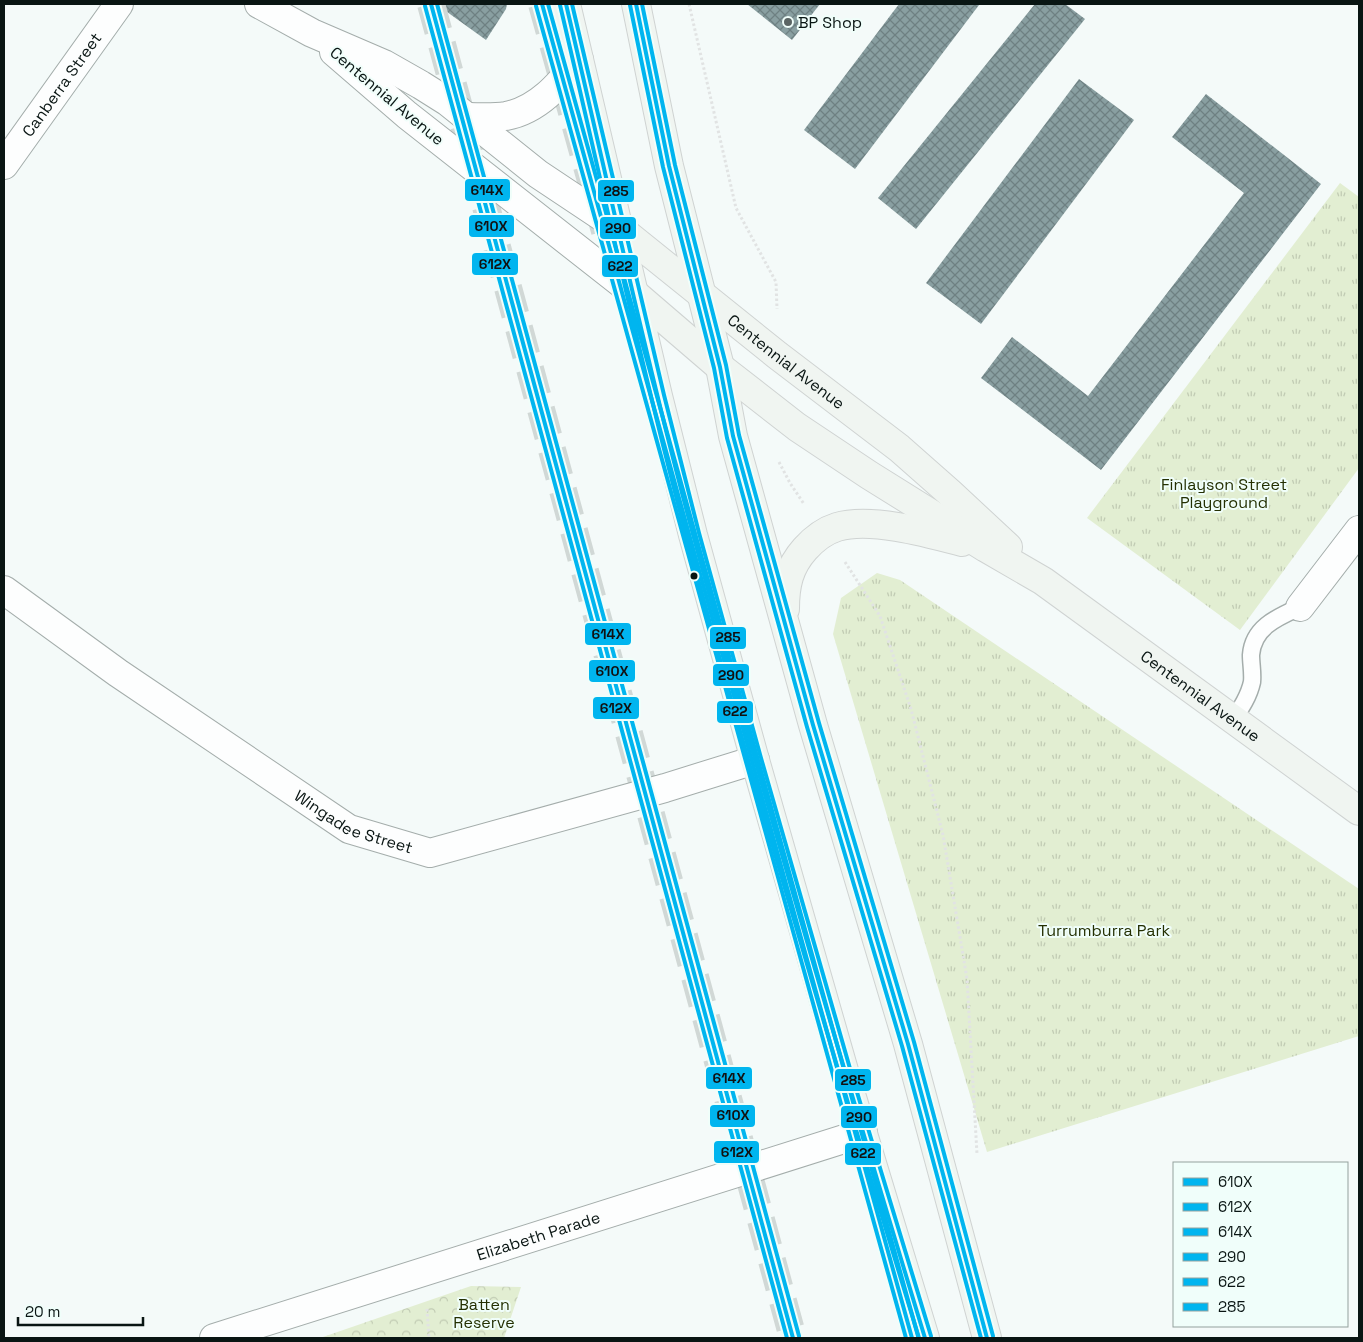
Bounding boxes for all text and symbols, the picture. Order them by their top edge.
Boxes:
place label: BP Shop [798,12,862,33]
marker: BP Shop [782,16,794,28]
street label: Canberra Street [17,28,106,141]
street label: Centennial Avenue [326,42,448,150]
line badge: 614X [464,178,511,202]
line badge: 285 [597,179,635,203]
text: 614X [471,181,503,199]
text: 285 [603,182,629,200]
line badge: 610X [468,214,515,238]
line badge: 290 [599,216,637,240]
text: 610X [474,217,508,235]
text: 290 [605,219,631,237]
line badge: 612X [471,252,519,276]
line badge: 622 [601,254,639,278]
text: 612X [479,255,511,273]
text: 622 [607,257,633,275]
street label: Centennial Avenue [723,309,849,414]
park label: Finlayson Street Playground [1161,474,1287,513]
unlabelled marker [689,571,699,581]
line badge: 614X [584,622,632,646]
text: 614X [592,625,624,643]
line badge: 285 [709,626,747,650]
text: 285 [715,628,741,646]
street label: Centennial Avenue [1137,645,1265,746]
line badge: 610X [588,659,636,683]
text: 610X [595,662,629,680]
line badge: 290 [712,663,750,687]
text: 290 [718,666,744,684]
line badge: 612X [592,696,640,720]
text: 612X [600,699,632,717]
line badge: 622 [716,700,754,724]
text: 622 [722,702,748,720]
street label: Wingadee Street [291,785,415,858]
park label: Turrumburra Park [1038,920,1170,941]
line badge: 614X [705,1066,753,1090]
line badge: 285 [834,1068,872,1092]
text: 614X [713,1069,745,1087]
text: 285 [840,1071,866,1089]
line badge: 610X [709,1104,756,1128]
line badge: 290 [840,1105,878,1129]
text: 610X [716,1106,750,1124]
text: 290 [846,1108,872,1126]
line badge: 612X [713,1140,760,1164]
line badge: 622 [844,1142,882,1166]
text: 612X [721,1143,753,1161]
text: 622 [850,1144,876,1162]
legend [1173,1162,1348,1327]
text: 610X [1218,1172,1253,1191]
text: 612X [1218,1197,1252,1216]
street label: Elizabeth Parade [474,1206,603,1265]
text: 614X [1218,1222,1253,1241]
text: 290 [1218,1247,1246,1266]
text: 622 [1218,1272,1245,1291]
scale bar [18,1294,142,1326]
park label: Batten Reserve [453,1294,515,1333]
text: 285 [1218,1297,1245,1316]
text: 20 m [25,1302,60,1321]

